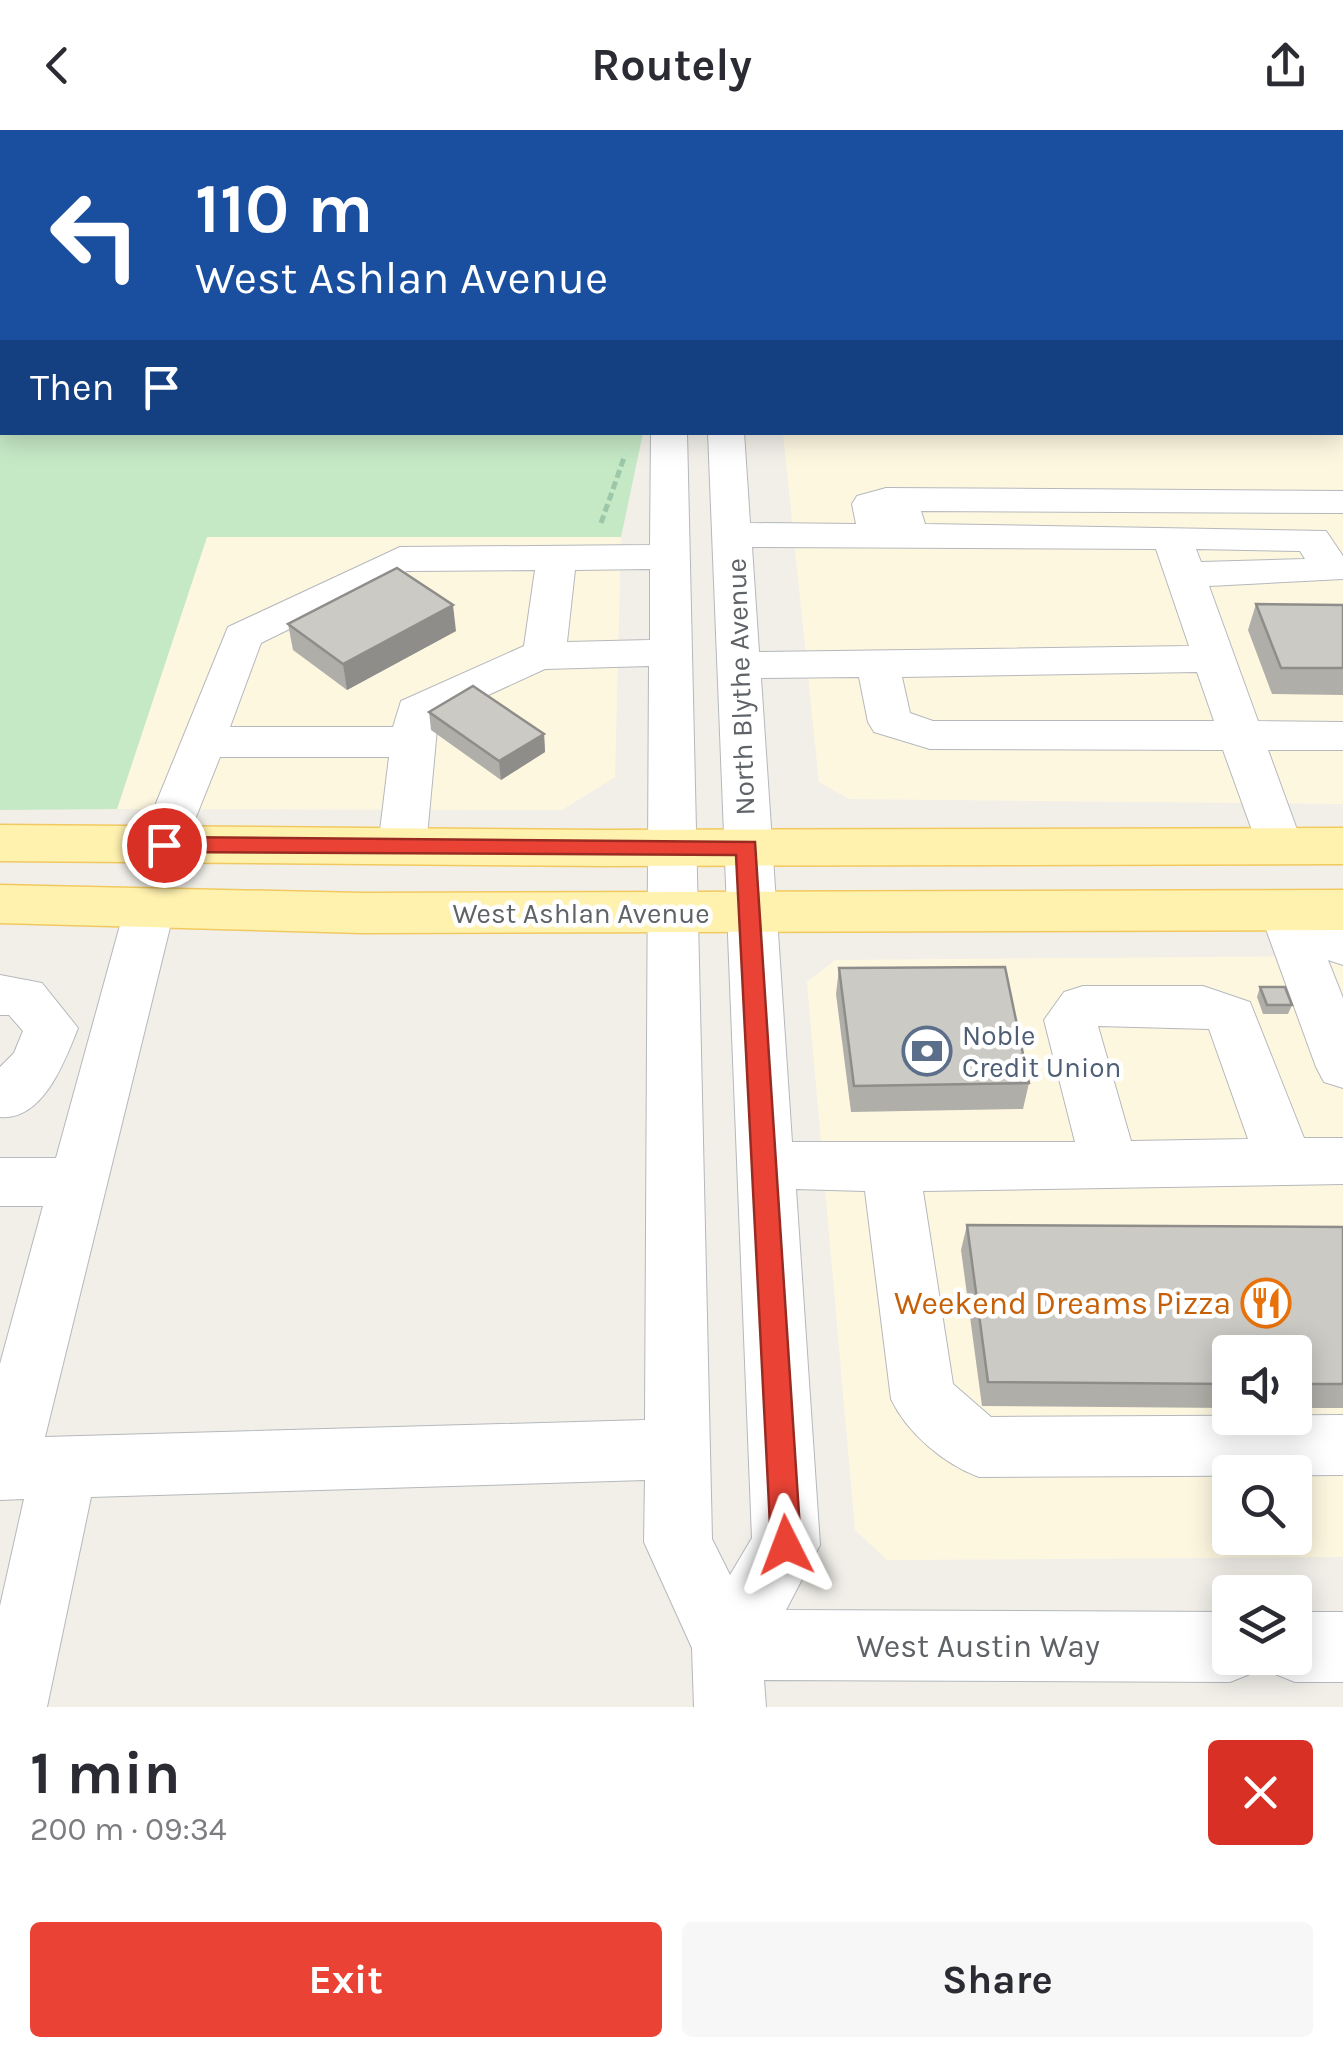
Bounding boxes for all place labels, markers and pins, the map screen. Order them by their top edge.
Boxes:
pin [122,803,207,888]
place label: Noble Credit Union [962,1019,1122,1084]
bank icon: Noble Credit Union [901,1025,953,1077]
restaurant icon: Weekend Dreams Pizza [1240,1277,1292,1329]
place label: Weekend Dreams Pizza [894,1285,1231,1322]

